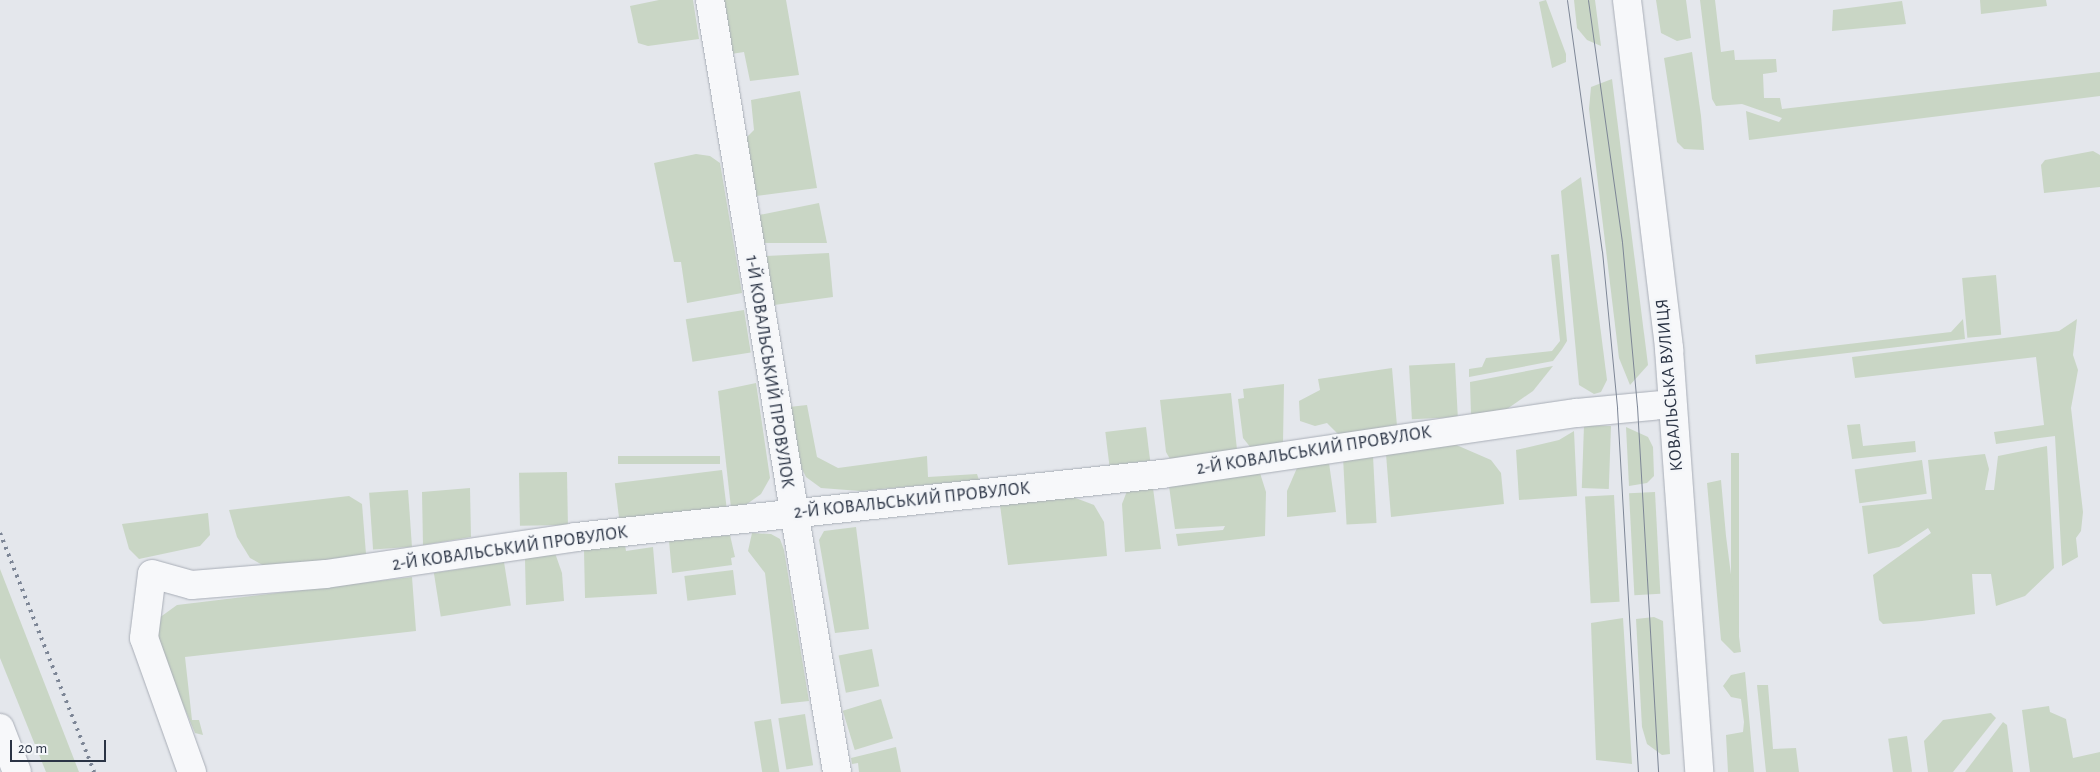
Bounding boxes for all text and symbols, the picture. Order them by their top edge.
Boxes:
street label: 1-Й КОВАЛЬСЬКИЙ ПРОВУЛОК [740,254,798,490]
street label: КОВАЛЬСЬКА ВУЛИЦЯ [1652,298,1688,472]
street label: 2-Й КОВАЛЬСЬКИЙ ПРОВУЛОК [1195,422,1433,480]
street label: 2-Й КОВАЛЬСЬКИЙ ПРОВУЛОК [793,478,1031,524]
street label: 2-Й КОВАЛЬСЬКИЙ ПРОВУЛОК [391,522,629,576]
scale bar [12,730,109,762]
text: 20 m [18,741,47,756]

